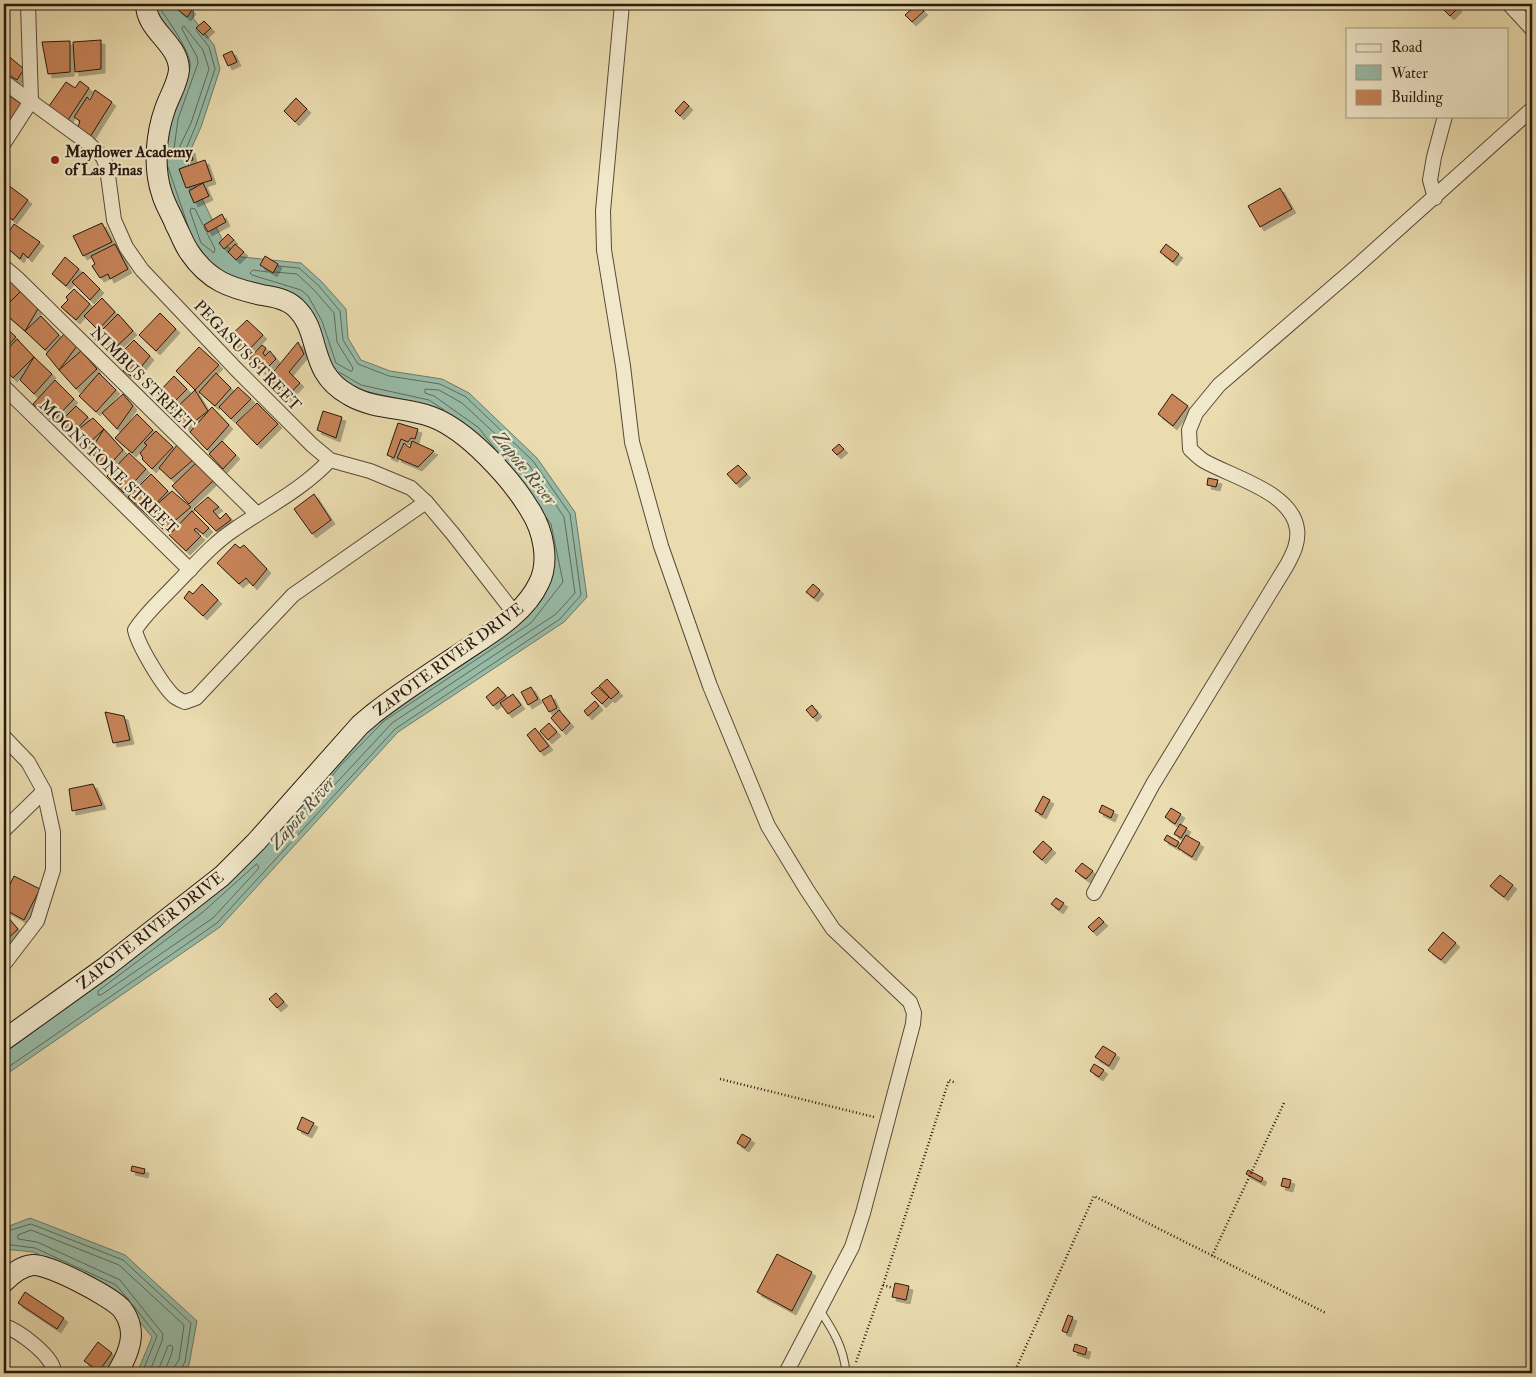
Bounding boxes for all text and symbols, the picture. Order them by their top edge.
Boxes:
legend [1346,28,1508,118]
text: Road [1391,38,1423,57]
text: Water [1390,64,1428,83]
text: Building [1391,88,1443,107]
place label: Mayflower Academy of Las Pinas [64,142,193,180]
marker: Mayflower Academy of Las Pinas [49,154,61,166]
street label: PEGASUS STREET [189,296,305,415]
street label: NIMBUS STREET [86,322,199,435]
street label: MOONSTONE STREET [35,395,182,538]
water label: Zapote River [487,426,562,511]
street label: ZAPOTE RIVER DRIVE [370,599,527,721]
water label: Zapote River [264,771,341,855]
street label: ZAPOTE RIVER DRIVE [73,867,228,994]

